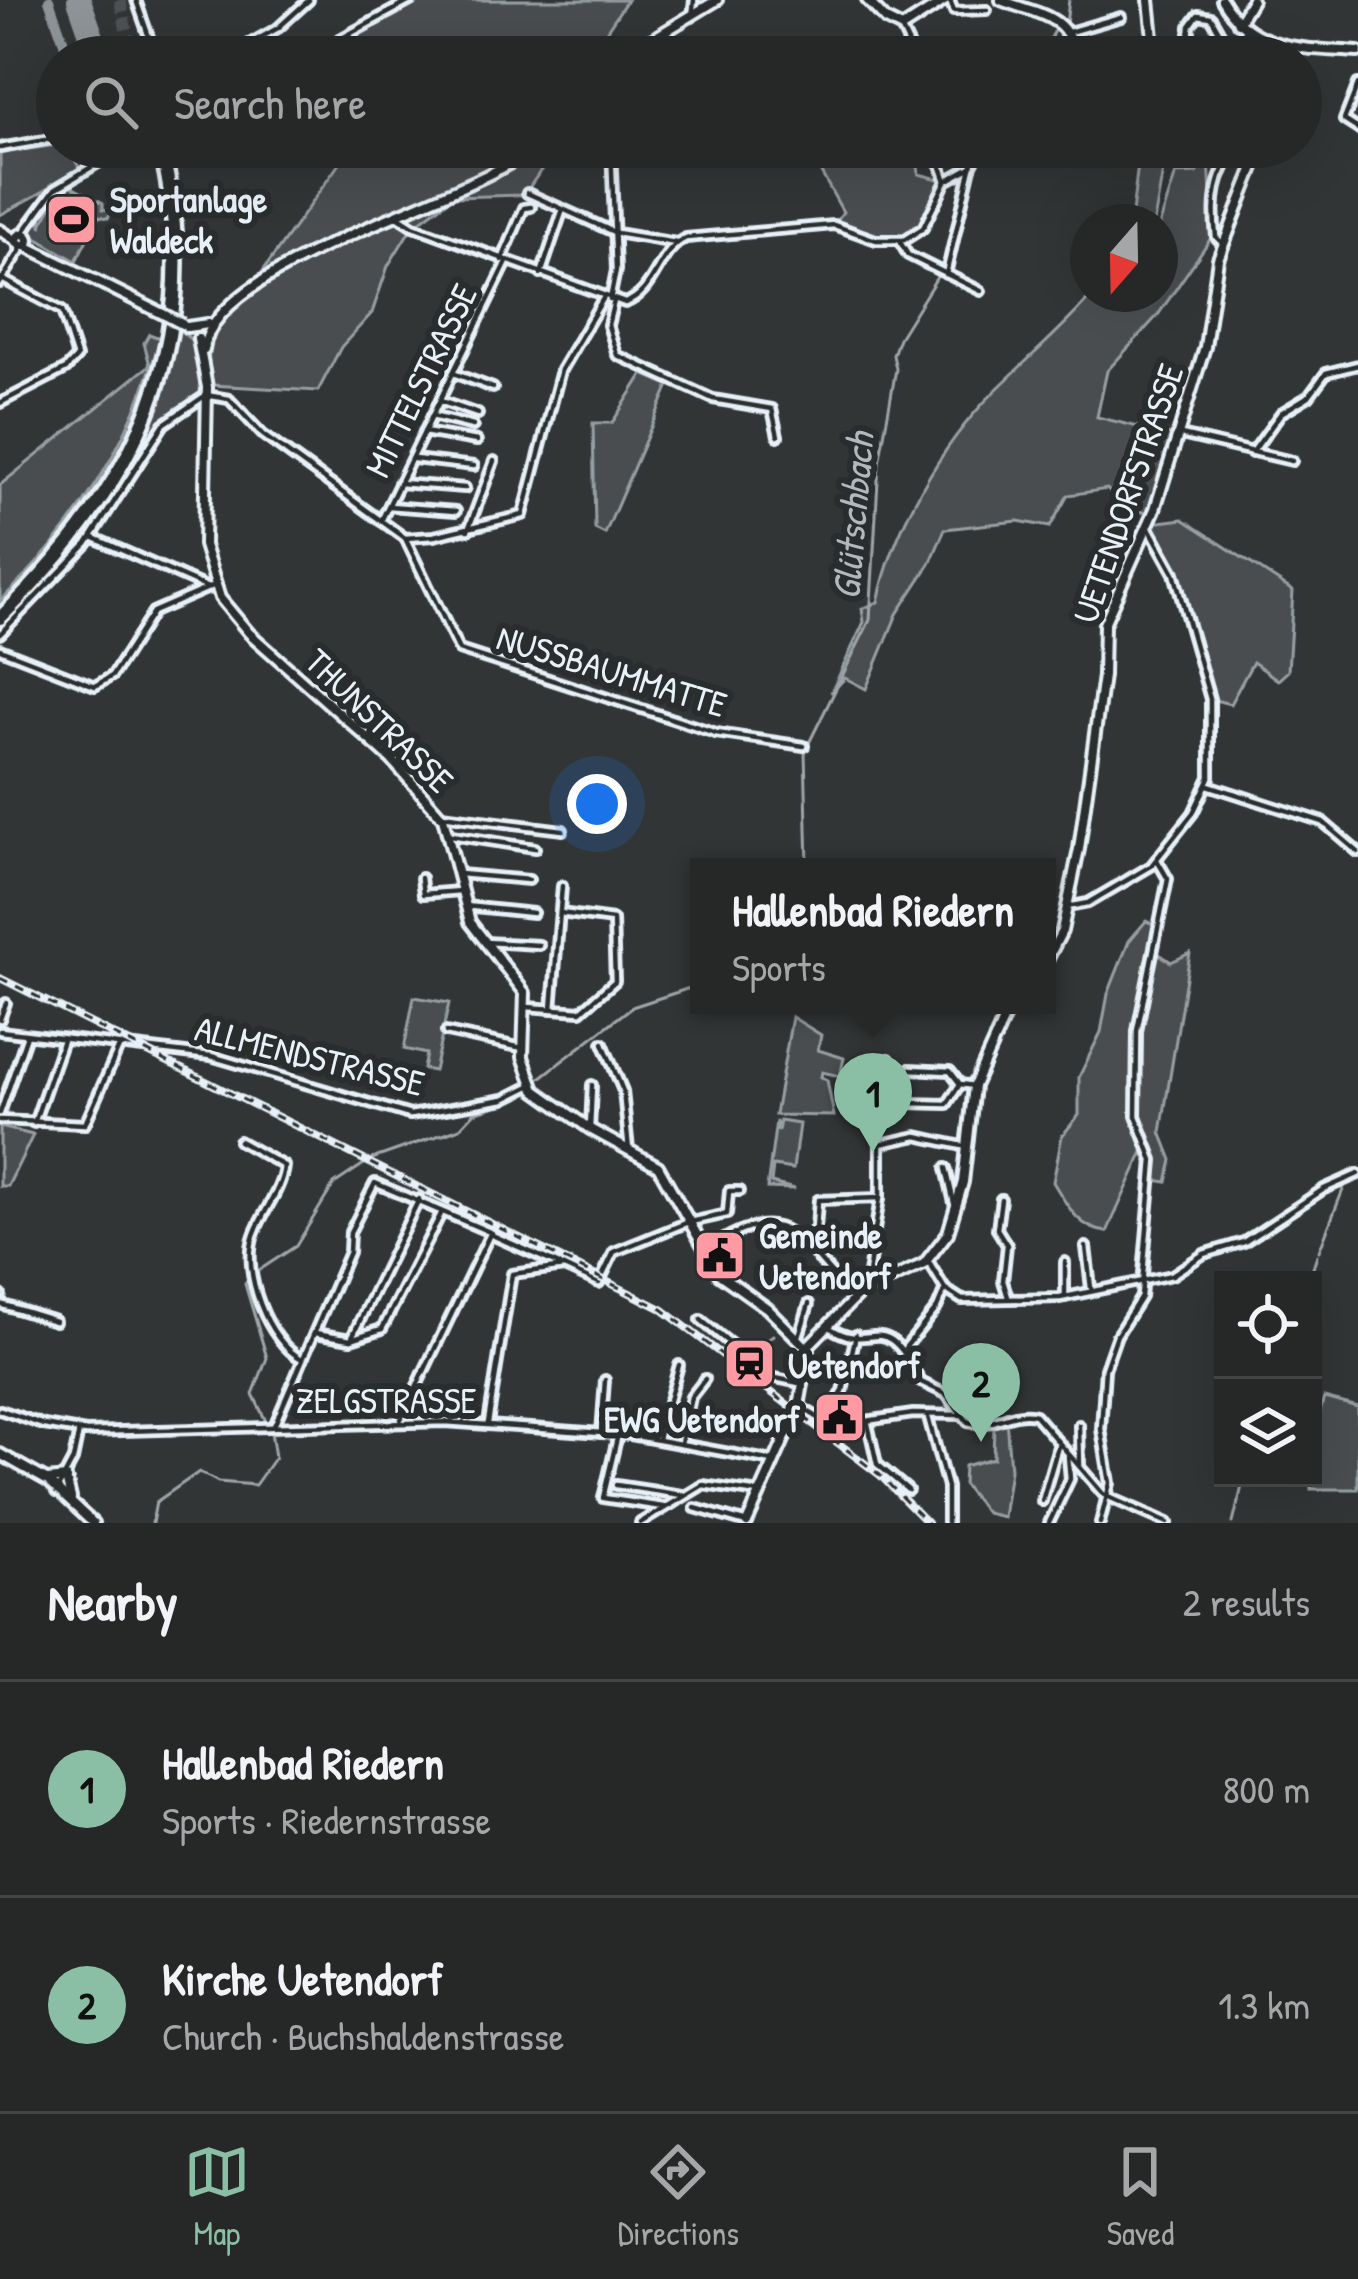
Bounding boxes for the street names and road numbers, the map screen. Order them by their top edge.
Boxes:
street label: MITTELSTRASSE [352,275,488,485]
street label: UETENDORFSTRASSE [1060,357,1194,629]
street label: NUSSBAUMMATTE [491,612,733,728]
street label: THUNSTRASSE [295,637,465,803]
street label: ALLMENDSTRASSE [190,1003,430,1107]
street label: ZELGSTRASSE [295,1375,477,1424]

